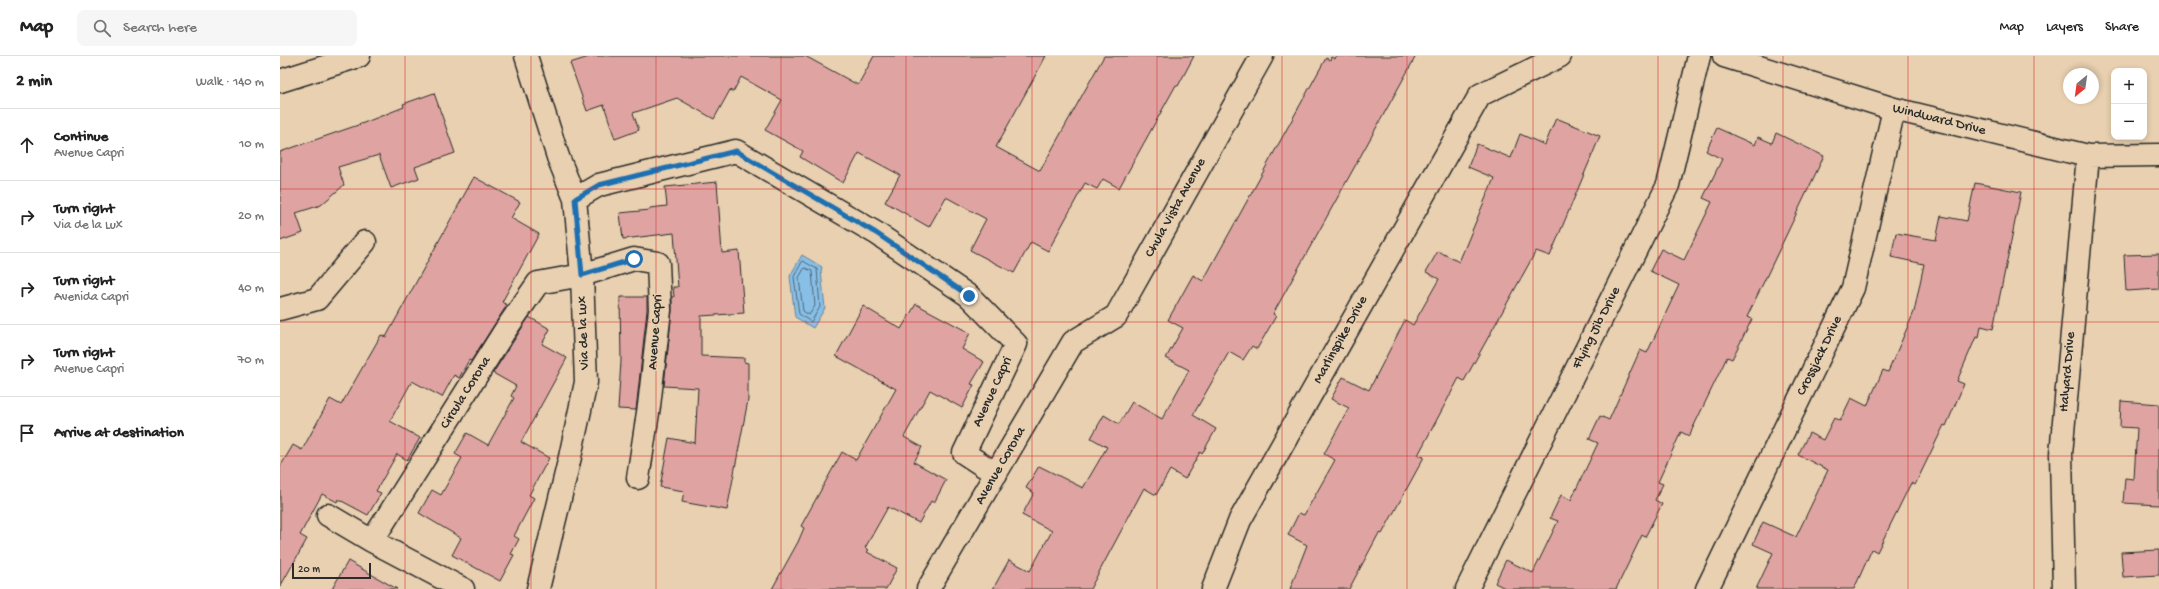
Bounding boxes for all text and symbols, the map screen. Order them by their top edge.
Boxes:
search box [77,10,357,46]
text: Map [20,16,53,39]
icon: search [91,17,113,39]
text: Search here [123,19,197,37]
text: Map [2000,19,2024,36]
text: Layers [2046,19,2083,36]
text: Share [2105,19,2139,36]
north arrow [2063,68,2099,104]
map controls [2111,68,2147,140]
button: + [2111,68,2147,104]
text: 2 min [16,72,52,92]
text: Walk · 140 m [196,75,264,90]
street label: Windward Drive [1891,100,1988,140]
button: − [2111,104,2147,140]
text: Continue [54,128,108,146]
icon: ahead [16,134,38,156]
text: 10 m [239,137,264,152]
text: Avenue Capri [54,146,124,161]
street label: Chula Vista Avenue [1142,155,1211,261]
text: Turn right [54,200,114,218]
icon: right [16,206,38,228]
text: 20 m [238,209,264,224]
text: Via de la Lux [54,218,123,233]
route start [625,250,643,268]
text: Turn right [54,272,114,290]
icon: right [16,278,38,300]
text: 40 m [238,281,264,296]
street label: Flying Jib Drive [1569,283,1625,373]
route end [960,287,978,305]
text: Avenida Capri [54,290,129,305]
street label: Marlinspike Drive [1310,293,1372,387]
street label: Avenue Capri [645,294,667,370]
street label: Via de la Lux [574,295,594,371]
street label: Crossjack Drive [1793,313,1847,399]
street label: Halyard Drive [2056,330,2080,413]
text: Turn right [54,344,114,362]
icon: right [16,350,38,372]
street label: Circula Corona [437,352,496,433]
text: 70 m [238,353,264,368]
street label: Avenue Capri [969,354,1017,430]
text: Avenue Capri [54,362,124,377]
icon: arrive [16,422,38,444]
street label: Avenue Corona [972,423,1031,508]
text: Arrive at destination [54,424,184,442]
scale bar [292,561,371,580]
text: 20 m [298,564,320,576]

